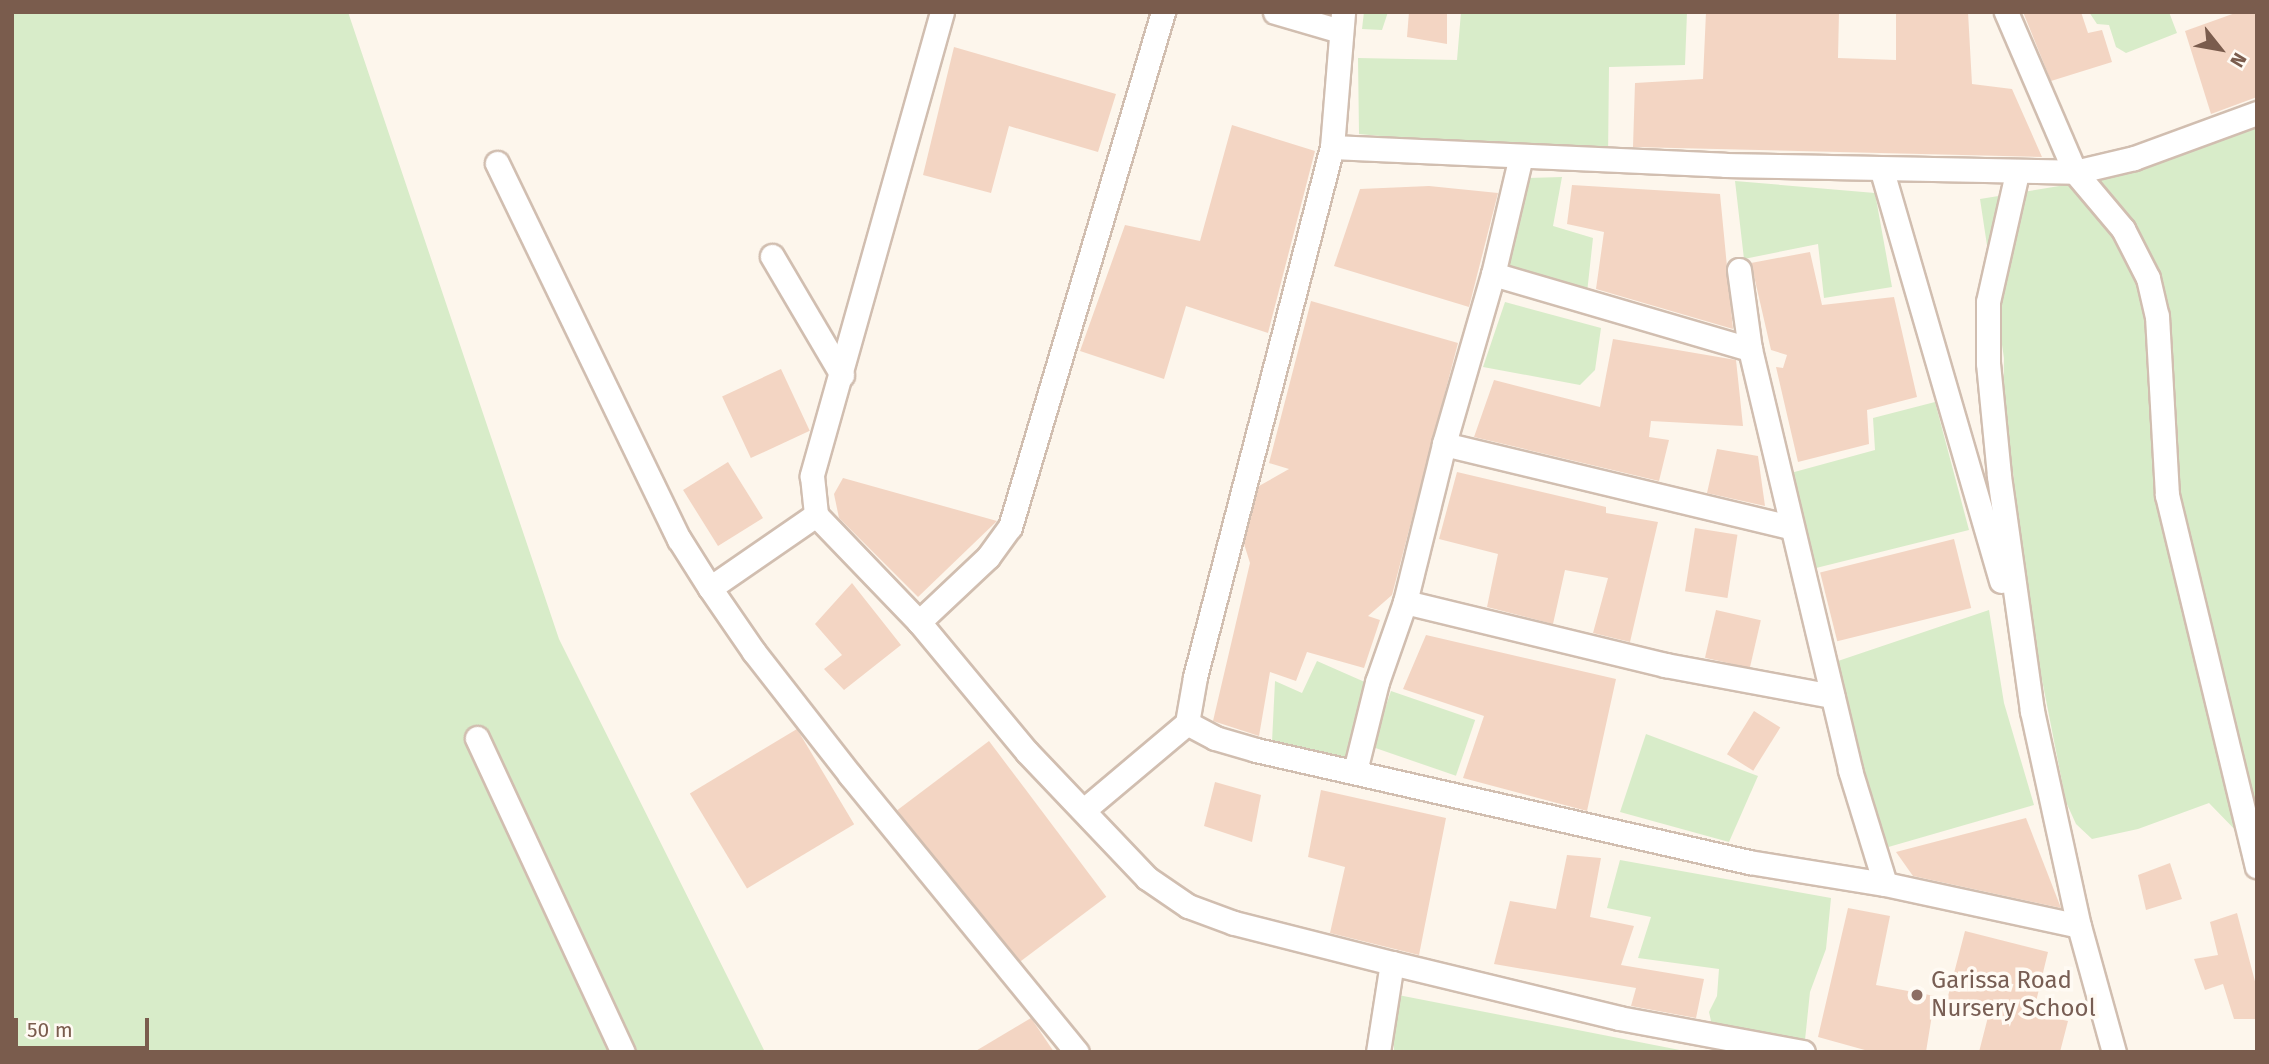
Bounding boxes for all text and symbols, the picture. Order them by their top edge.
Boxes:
north arrow [2185,14,2255,84]
text: N [2225,49,2252,71]
place label: Garissa Road Nursery School [1931,967,2096,1023]
marker: Garissa Road Nursery School [1909,987,1925,1003]
scale bar [18,1004,152,1048]
text: 50 m [27,1017,73,1043]

